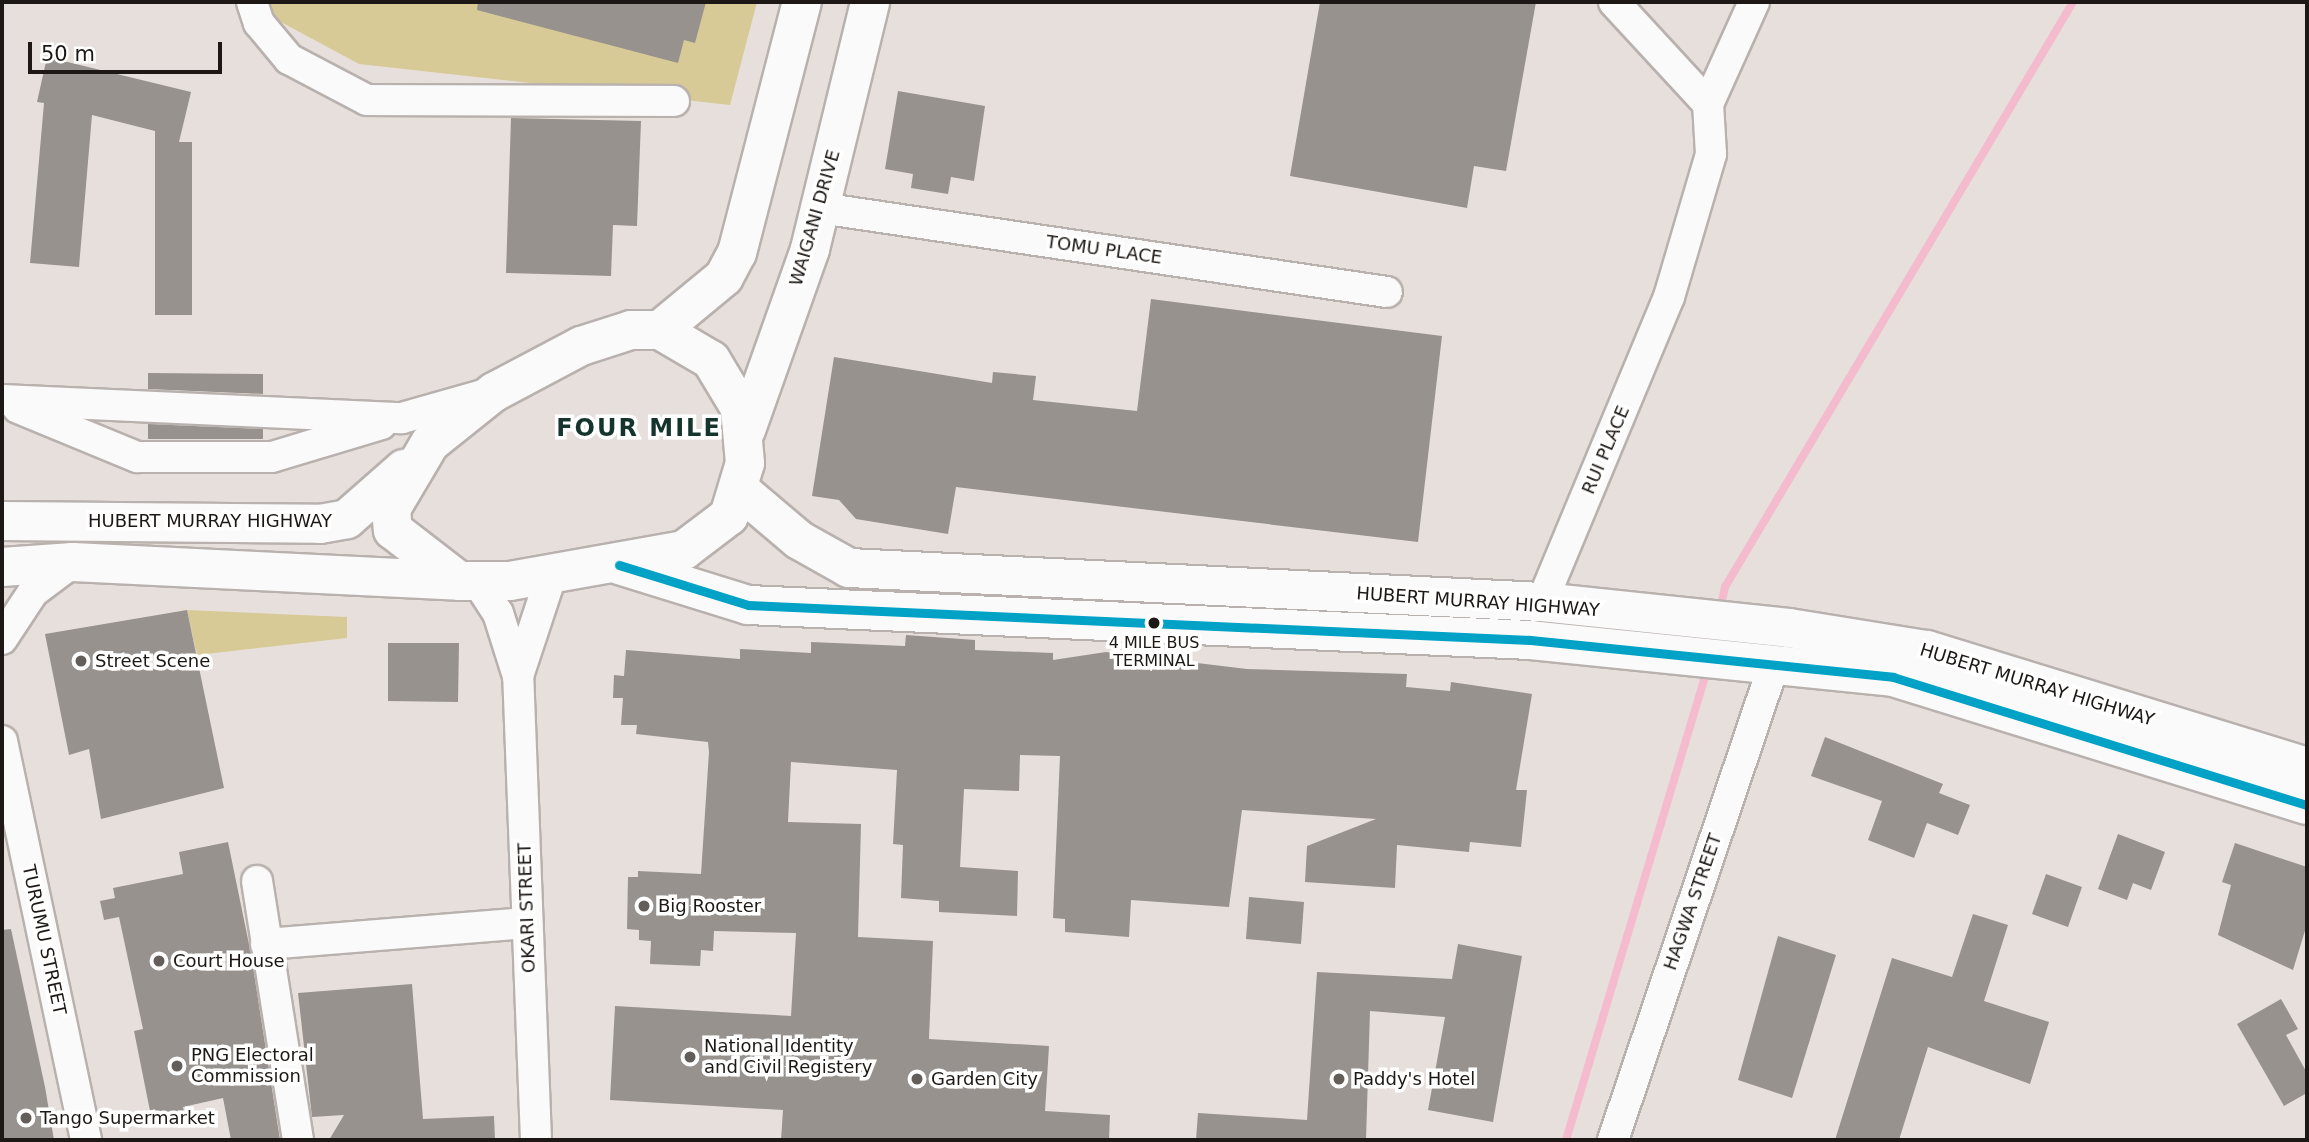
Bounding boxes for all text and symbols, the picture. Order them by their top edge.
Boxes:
scale bar [32,28,226,72]
text: 50 m [41,42,95,66]
street label: WAIGANI DRIVE [785,147,845,289]
street label: TOMU PLACE [1045,231,1163,269]
street label: RUI PLACE [1578,403,1634,497]
district label: FOUR MILE [557,415,721,443]
street label: HUBERT MURRAY HIGHWAY [88,510,332,532]
street label: HUBERT MURRAY HIGHWAY [1356,583,1600,621]
marker: 4 MILE BUS TERMINAL [1147,616,1161,630]
place label: 4 MILE BUS TERMINAL [1109,633,1199,671]
street label: HUBERT MURRAY HIGHWAY [1917,639,2157,731]
place label: Street Scene [95,650,210,672]
marker: Street Scene [73,653,89,669]
street label: HAGWA STREET [1660,831,1726,973]
street label: OKARI STREET [514,843,540,973]
street label: TURUMU STREET [18,863,70,1017]
place label: Big Rooster [658,895,761,917]
marker: Big Rooster [636,898,652,914]
place label: Court House [173,950,285,972]
marker: Court House [151,953,167,969]
place label: National Identity and Civil Registery [704,1036,872,1078]
place label: PNG Electoral Commission [191,1045,314,1088]
marker: National Identity and Civil Registery [682,1049,698,1065]
marker: PNG Electoral Commission [169,1058,185,1074]
place label: Garden City [931,1068,1038,1090]
place label: Paddy's Hotel [1353,1068,1475,1090]
marker: Garden City [909,1071,925,1087]
marker: Paddy's Hotel [1331,1071,1347,1087]
place label: Tango Supermarket [40,1107,215,1129]
marker: Tango Supermarket [18,1110,34,1126]

